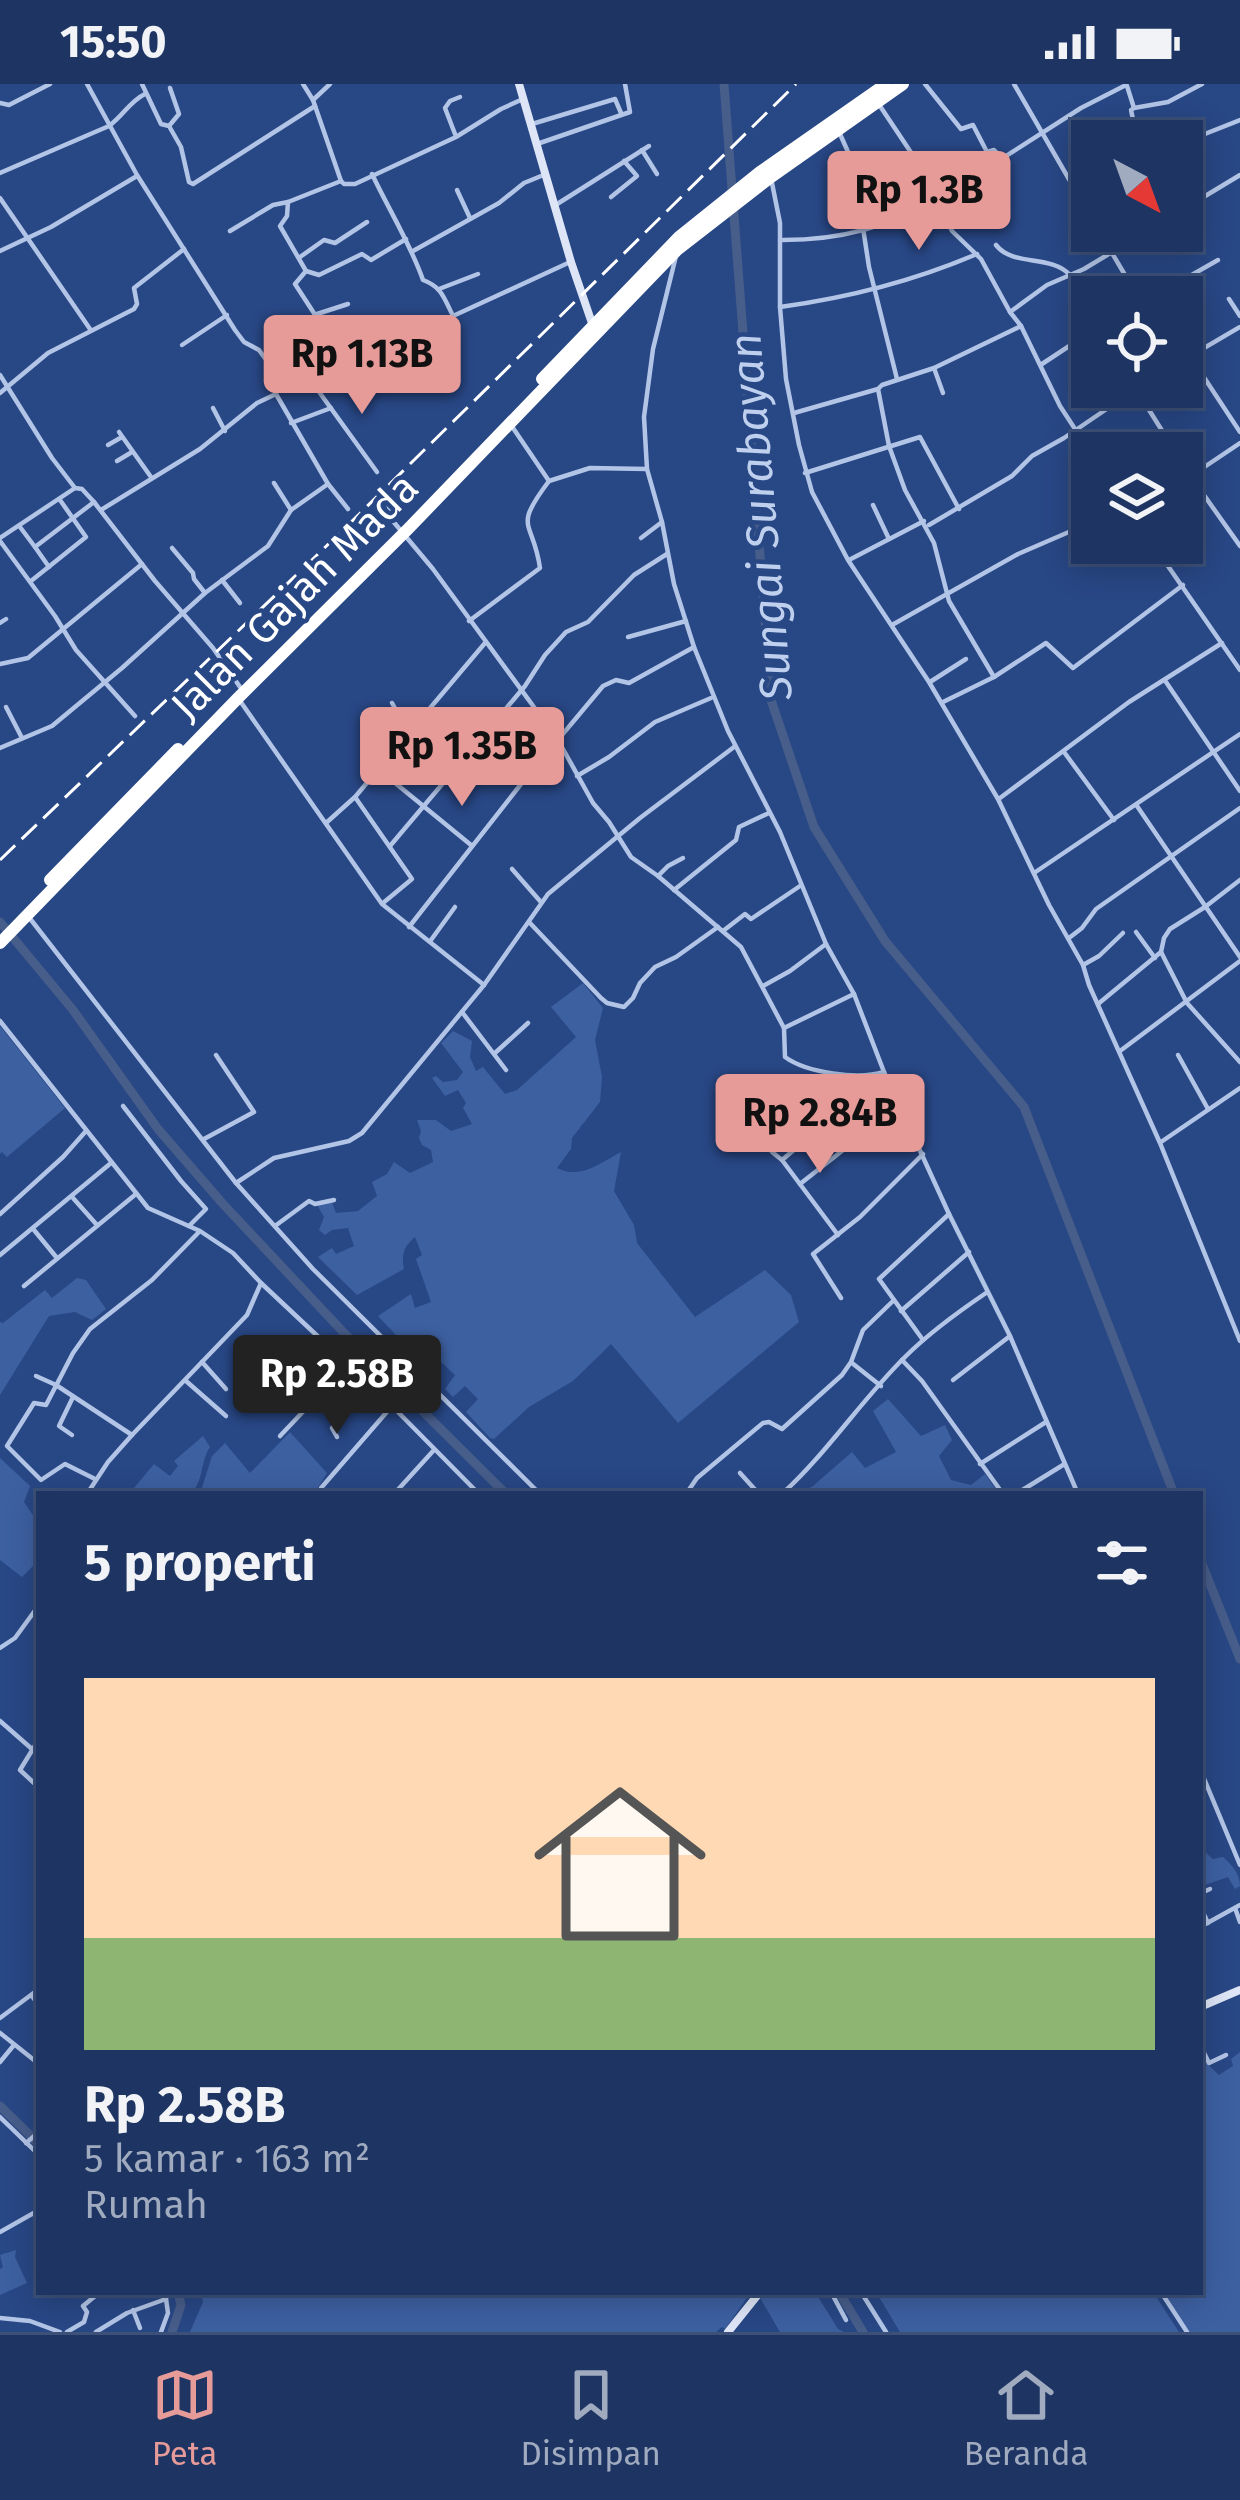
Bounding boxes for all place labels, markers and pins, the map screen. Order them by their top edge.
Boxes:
pin: Rp 1.3B [808,151,1030,253]
pin: Rp 1.13B [238,315,486,417]
pin: Rp 1.35B [338,707,586,809]
pin: Rp 2.84B [696,1074,944,1176]
pin: Rp 2.58B [213,1335,461,1437]

